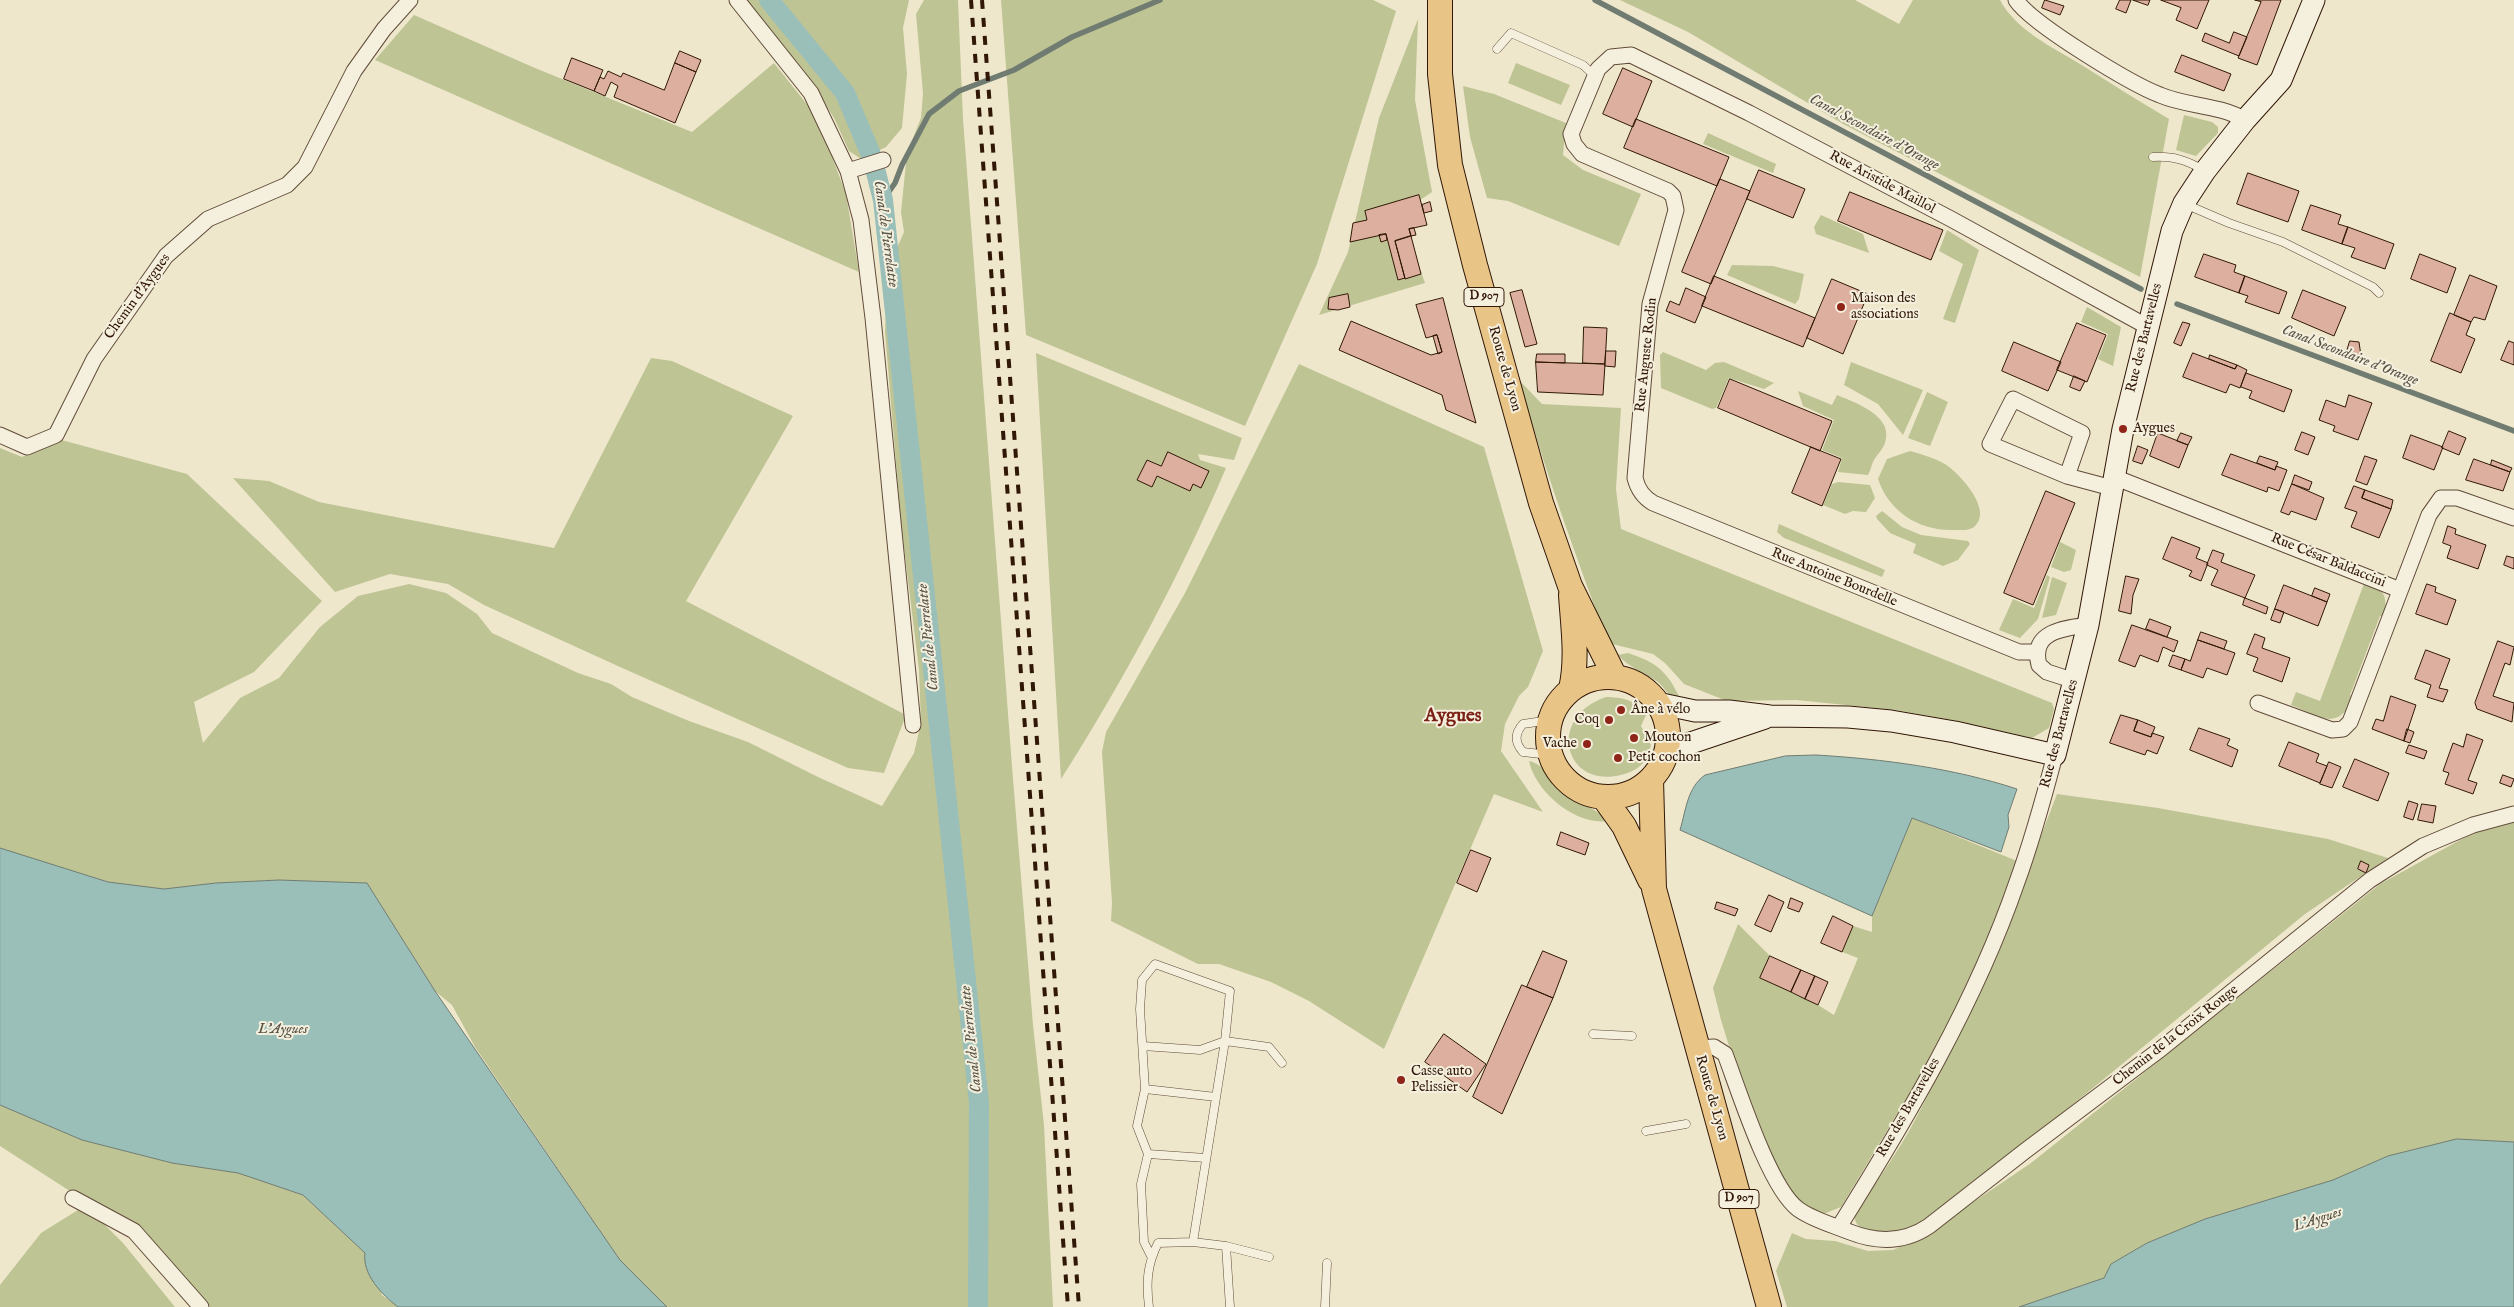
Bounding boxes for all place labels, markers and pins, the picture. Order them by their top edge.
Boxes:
place label: Maison des associations [1851,291,1919,324]
marker: Maison des associations [1835,301,1847,313]
place label: Aygues [2133,421,2175,437]
marker: Aygues [2117,423,2129,435]
place label: Âne à vélo [1631,702,1690,718]
marker: Âne à vélo [1615,704,1627,716]
place label: Coq [1574,712,1599,728]
marker: Coq [1603,714,1615,726]
place label: Mouton [1644,730,1691,746]
marker: Mouton [1628,732,1640,744]
place label: Vache [1543,736,1577,752]
marker: Vache [1581,738,1593,750]
place label: Petit cochon [1628,750,1701,766]
marker: Petit cochon [1612,752,1624,764]
place label: Casse auto Pelissier [1411,1064,1472,1096]
marker: Casse auto Pelissier [1395,1074,1407,1086]

